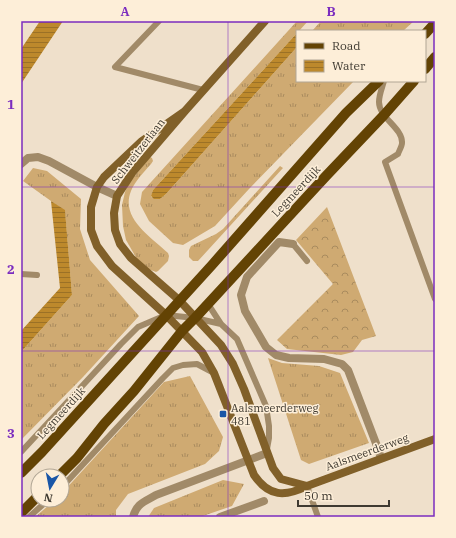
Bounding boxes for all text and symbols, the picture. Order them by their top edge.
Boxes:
text: A [120,3,130,20]
text: B [326,3,336,20]
legend [296,30,426,82]
text: Road [332,38,361,53]
text: Water [332,58,366,73]
text: 1 [7,96,15,113]
street label: Schweitzerlaan [108,115,168,187]
street label: Legmeerdijk [269,162,324,220]
text: 2 [7,261,15,278]
street label: Legmeerdijk [34,384,88,442]
place label: Aalsmeerderweg 481 [231,401,319,428]
marker: Aalsmeerderweg 481 [218,409,228,419]
text: 3 [7,425,15,442]
street label: Aalsmeerderweg [323,430,411,474]
north arrow [30,468,70,508]
scale bar [298,482,389,508]
text: 50 m [304,488,333,503]
text: N [42,490,54,505]

